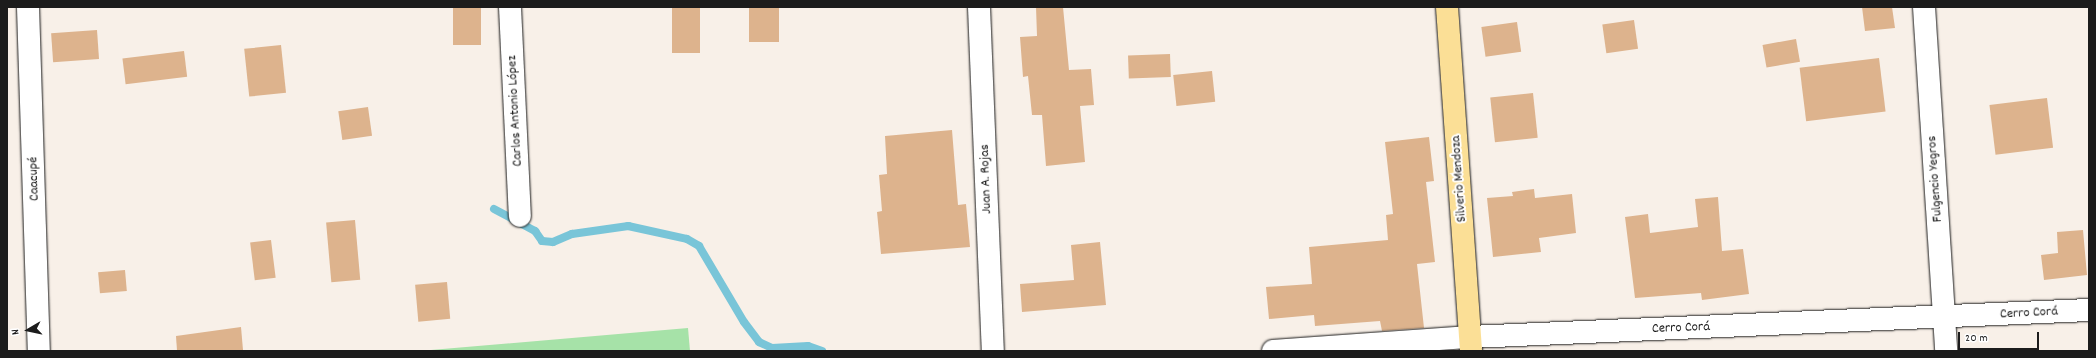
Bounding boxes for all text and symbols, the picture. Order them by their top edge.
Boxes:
street label: Carlos Antonio López [504,55,526,167]
street label: Silverio Mendoza [1448,135,1470,223]
street label: Fulgencio Yegros [1924,135,1946,223]
street label: Juan A. Rojas [976,144,996,214]
street label: Caacupé [25,157,43,201]
street label: Cerro Corá [1999,303,2059,323]
north arrow [8,310,48,350]
street label: Cerro Corá [1652,319,1710,337]
scale bar [1960,324,2041,350]
text: N [8,328,24,336]
text: 20 m [1965,330,1988,347]

